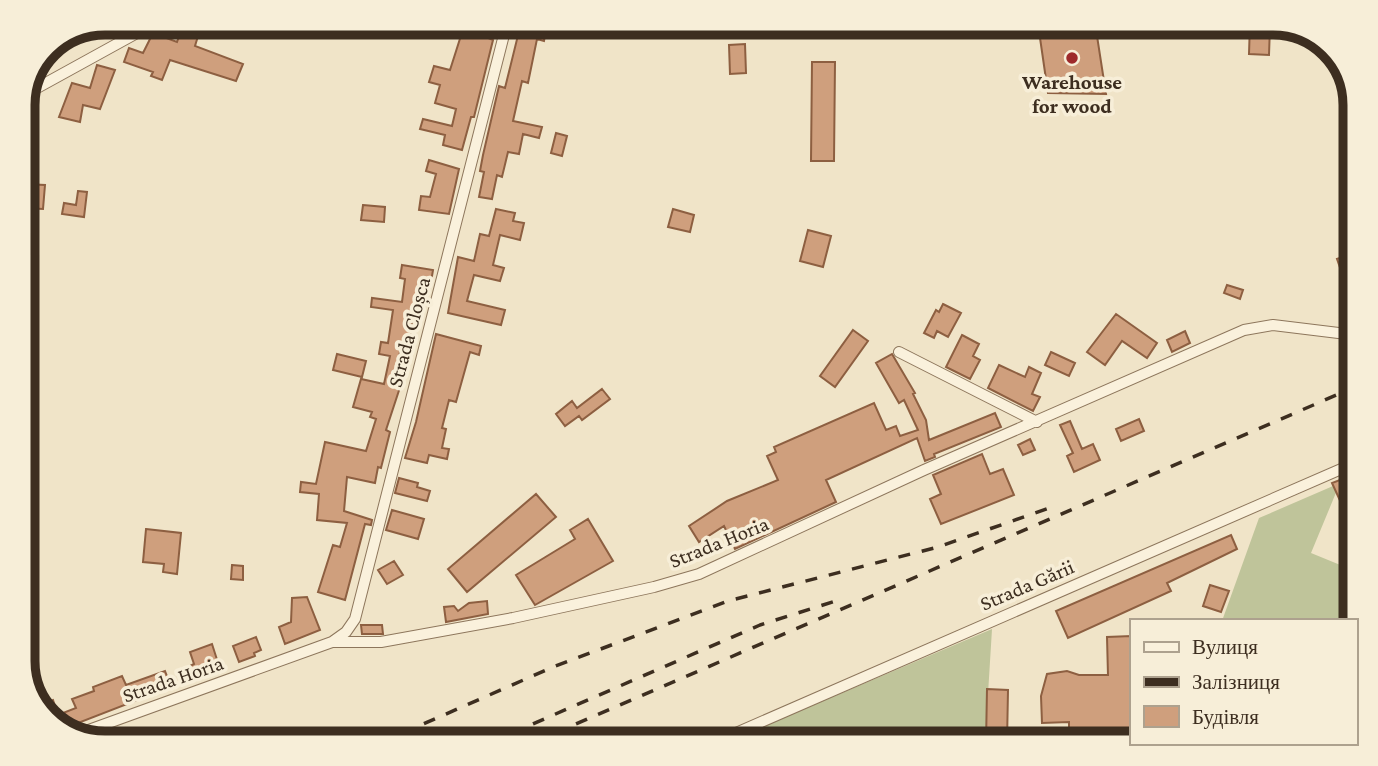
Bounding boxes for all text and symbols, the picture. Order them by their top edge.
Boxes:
marker: Warehouse for wood [1064,50,1080,66]
place label: Warehouse for wood [1021,70,1122,118]
street label: Strada Cloșca [383,274,436,390]
street label: Strada Horia [666,511,772,573]
street label: Strada Gării [976,554,1078,616]
legend [1130,619,1357,745]
text: Вулиця [1192,635,1258,659]
street label: Strada Horia [119,650,227,707]
text: Залізниця [1192,670,1280,694]
text: Будівля [1192,705,1259,729]

